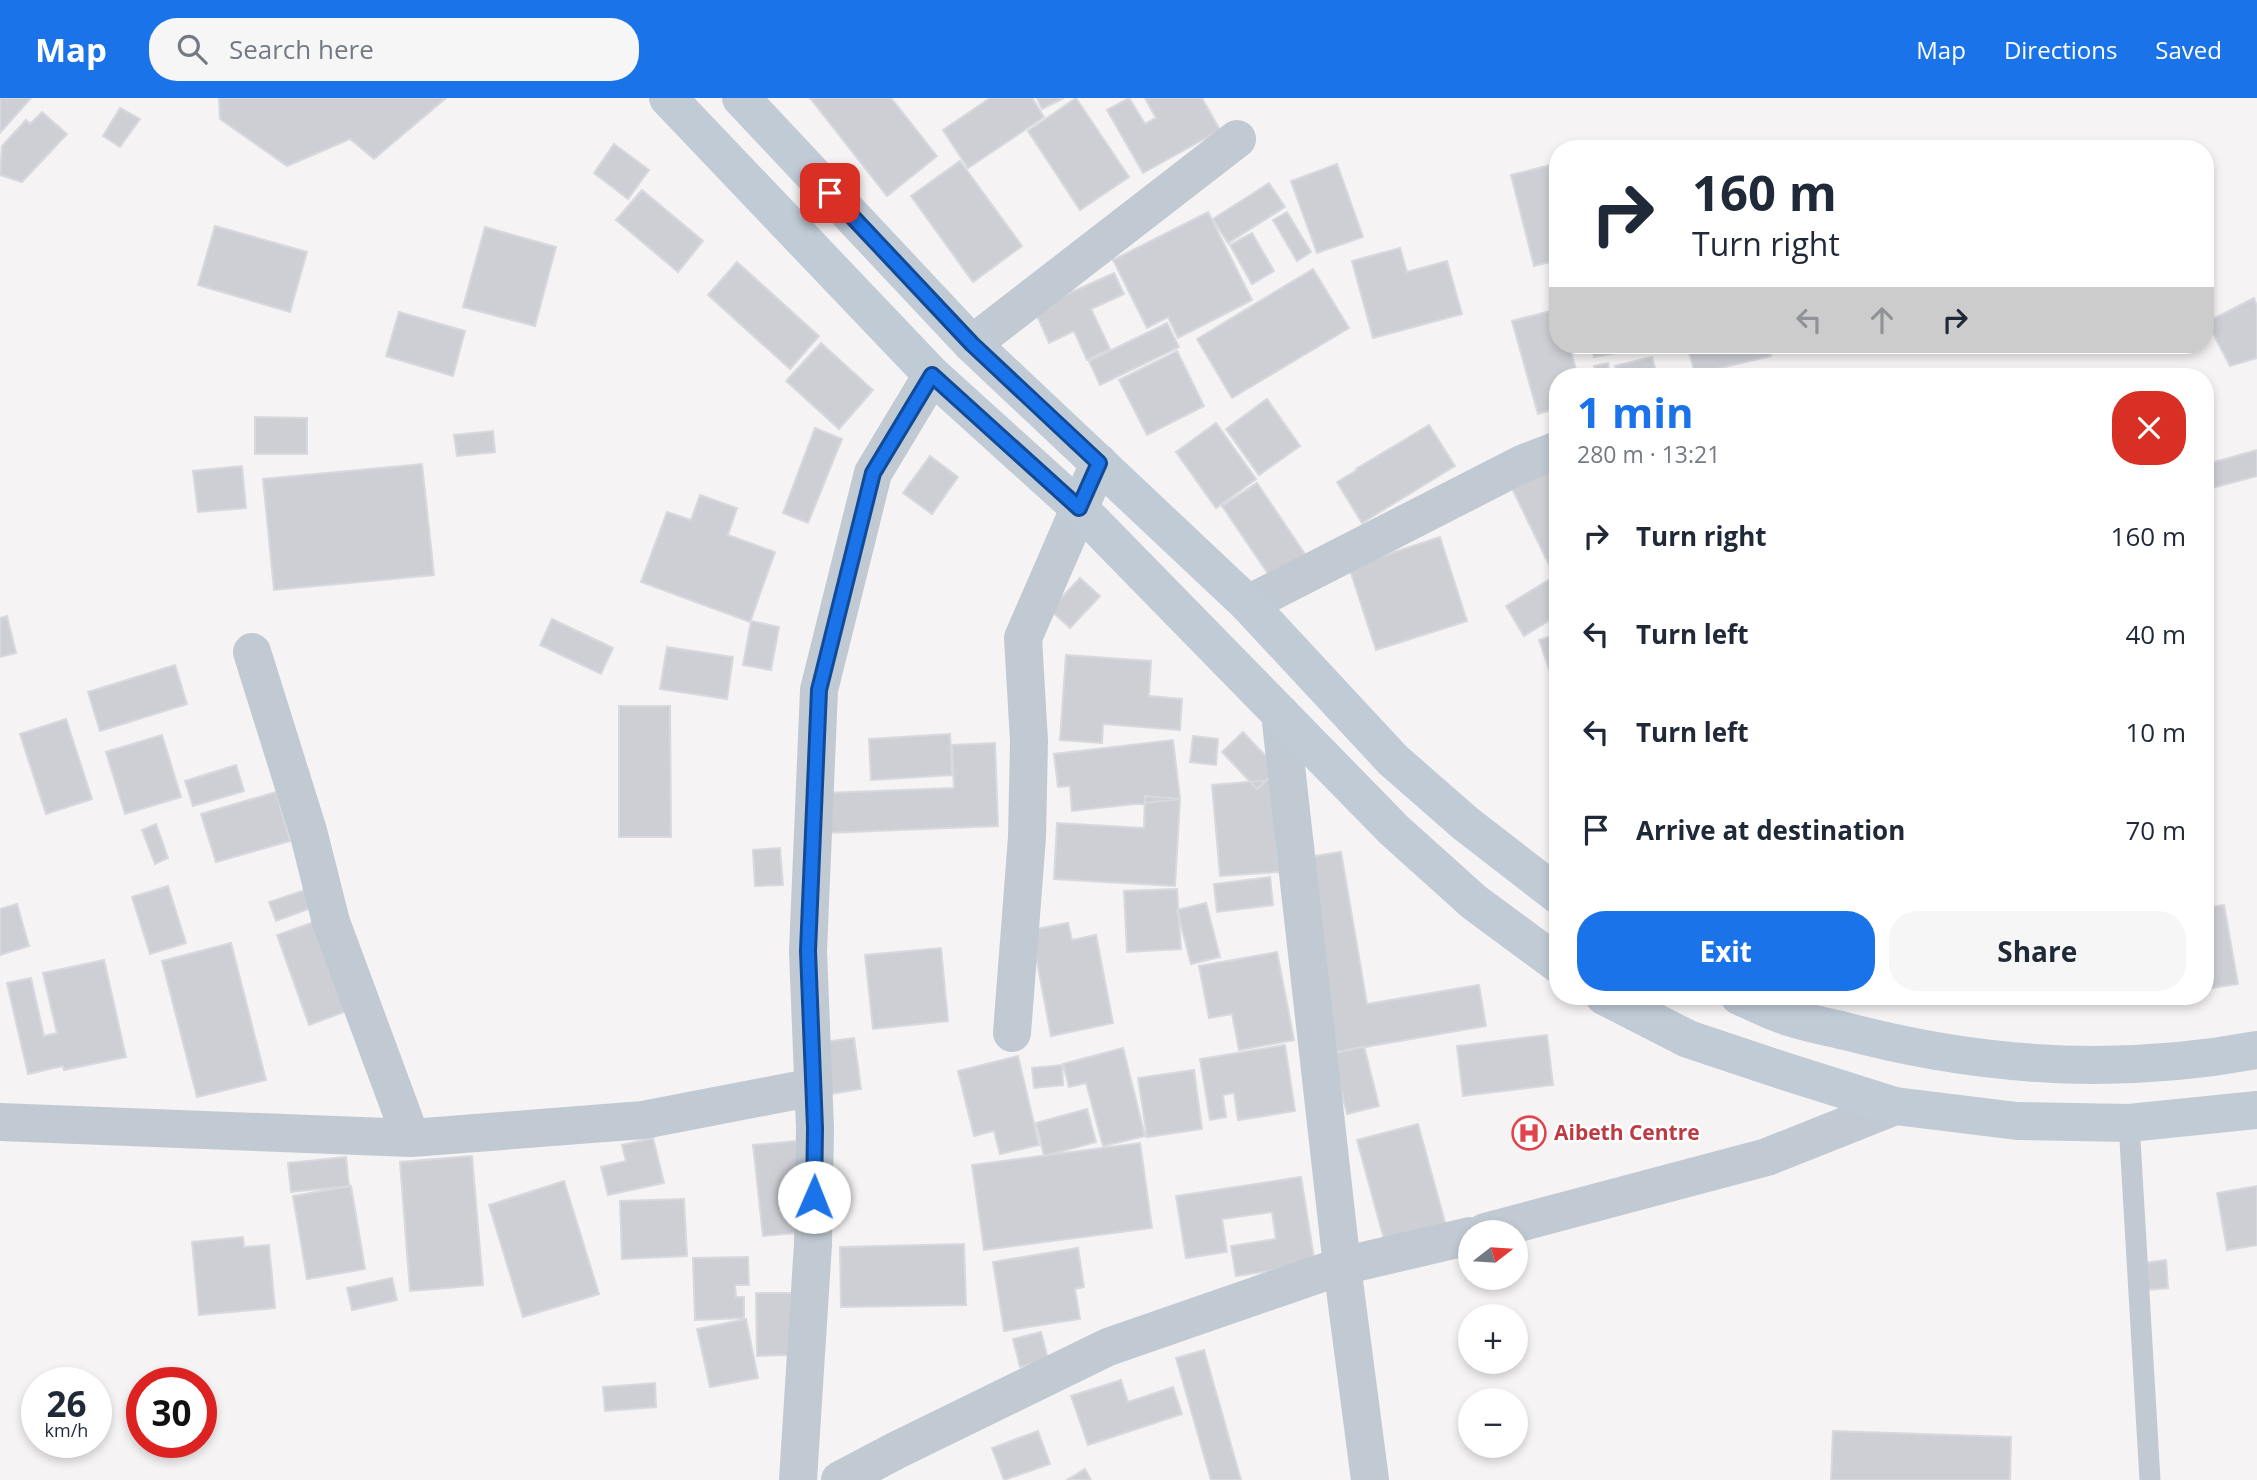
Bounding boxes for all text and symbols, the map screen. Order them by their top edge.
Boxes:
search box [149,18,639,81]
text: Map [35,27,107,72]
icon: search [173,30,211,68]
text: Search here [229,31,374,67]
text: Map [1916,33,1966,66]
text: Directions [2004,33,2117,66]
text: Saved [2155,33,2222,66]
text: 160 m [1692,159,1837,225]
pin [800,163,860,223]
icon: right [1577,168,1668,259]
icon: arrive [811,174,849,212]
text: Turn right [1692,222,1840,265]
icon: left [1790,301,1828,339]
icon: ahead [1863,301,1901,339]
icon: right [1936,301,1974,339]
text: 1 min [1577,383,1694,440]
button: close [2112,391,2186,465]
text: 280 m · 13:21 [1577,438,1720,470]
icon: right [1577,517,1615,555]
text: Turn right [1636,518,1767,554]
text: 160 m [2111,518,2186,554]
icon: left [1577,615,1615,653]
text: Turn left [1636,616,1748,652]
text: 40 m [2125,616,2186,652]
icon: left [1577,713,1615,751]
text: Turn left [1636,714,1748,750]
text: 10 m [2125,714,2186,750]
icon: arrive [1577,811,1615,849]
text: Arrive at destination [1636,812,1905,848]
text: 70 m [2125,812,2186,848]
button: Exit [1577,911,1875,991]
button: Share [1889,911,2186,991]
hospital icon: Aibeth Centre [1510,1114,1548,1152]
place label: Aibeth Centre [1554,1118,1700,1146]
position arrow [777,1160,851,1234]
north arrow [1458,1220,1528,1290]
map controls [1458,1220,1528,1458]
button: + [1458,1304,1528,1374]
speed limit sign: 30 [126,1367,217,1458]
text: 26 [46,1380,87,1427]
button: − [1458,1388,1528,1458]
text: km/h [45,1418,88,1442]

